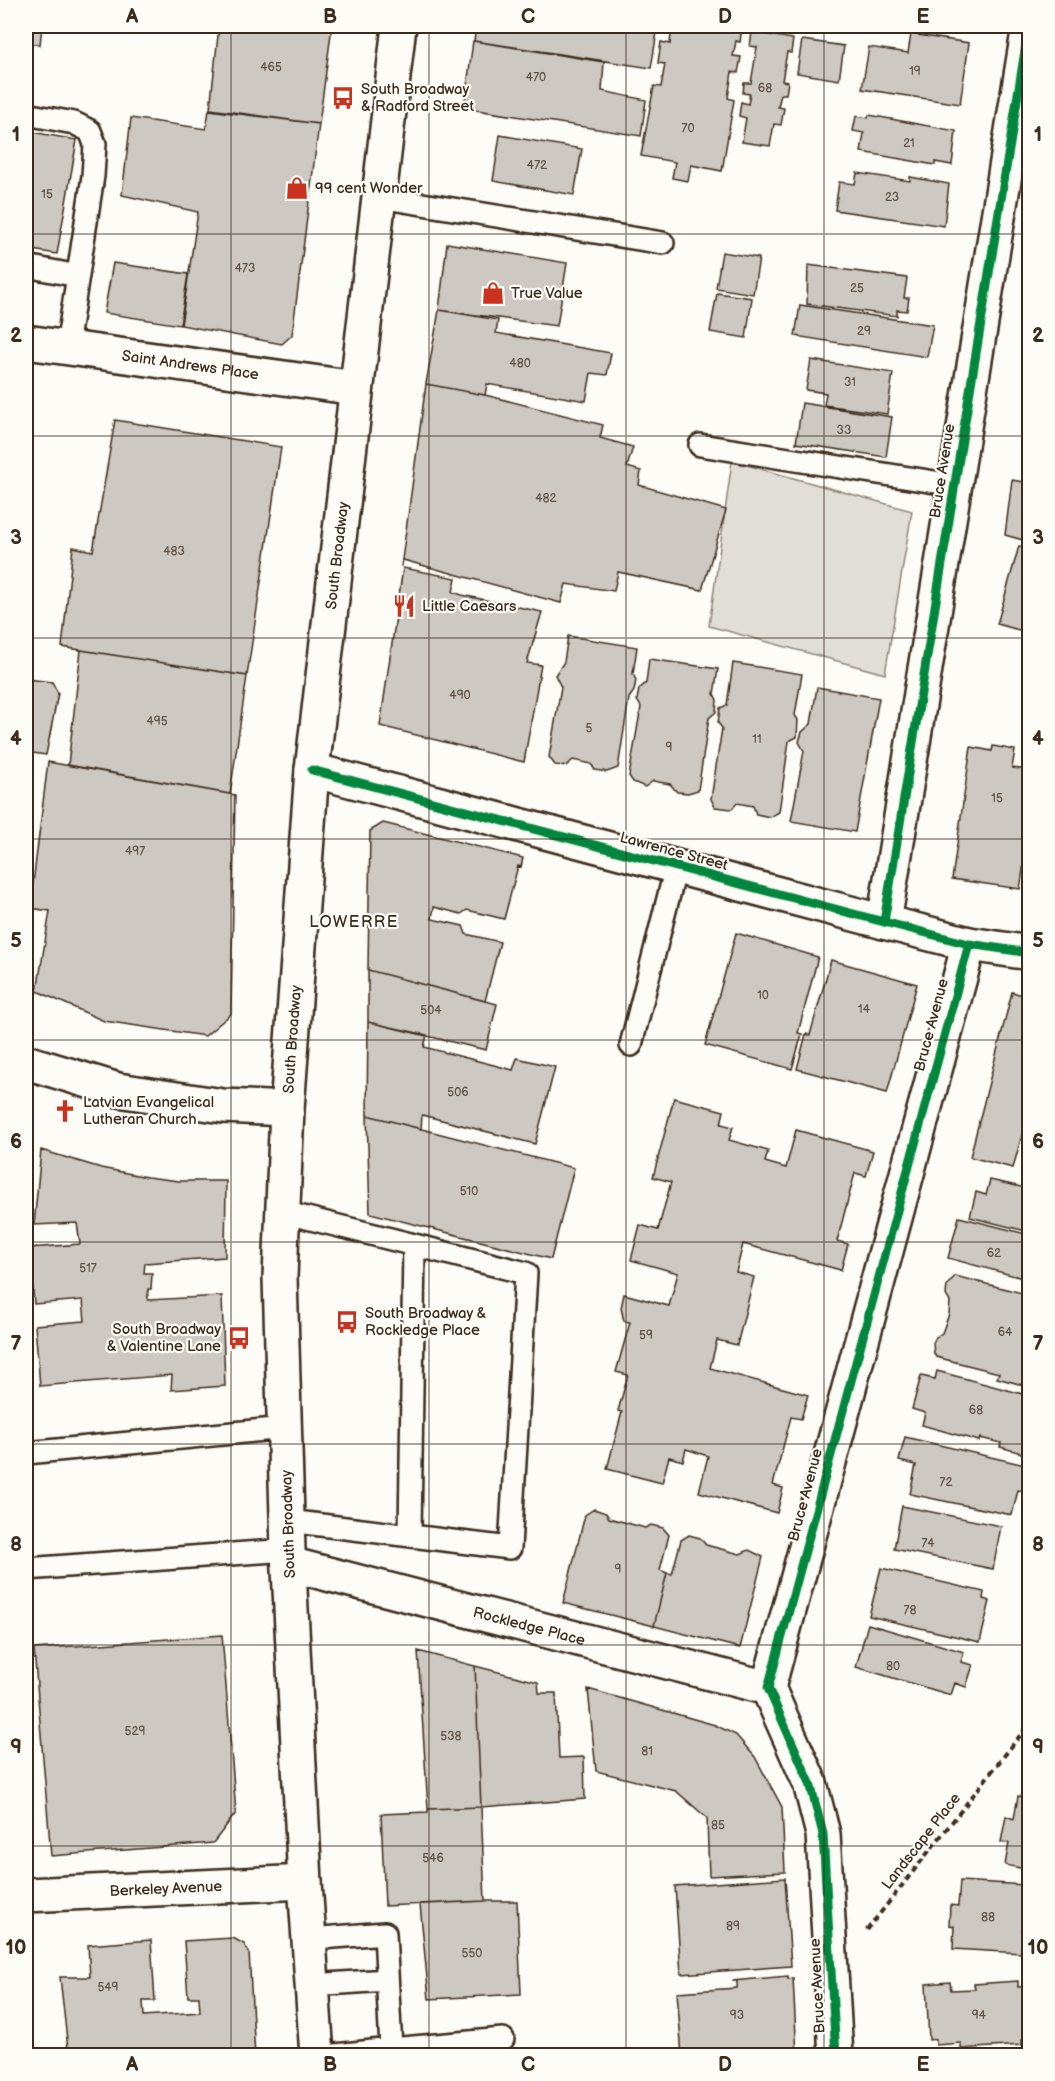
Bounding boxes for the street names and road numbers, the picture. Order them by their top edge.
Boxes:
street label: Saint Andrews Place [121,346,260,384]
street label: Bruce Avenue [926,422,959,520]
street label: South Broadway [322,500,353,611]
street label: Lawrence Street [618,828,730,875]
street label: Bruce Avenue [910,977,953,1074]
street label: South Broadway [279,984,306,1094]
street label: Bruce Avenue [784,1447,827,1544]
street label: South Broadway [277,1469,300,1578]
street label: Rockledge Place [471,1603,587,1650]
street label: Landscape Place [878,1789,965,1893]
street label: Berkeley Avenue [109,1877,223,1901]
street label: Bruce Avenue [806,1938,829,2034]

